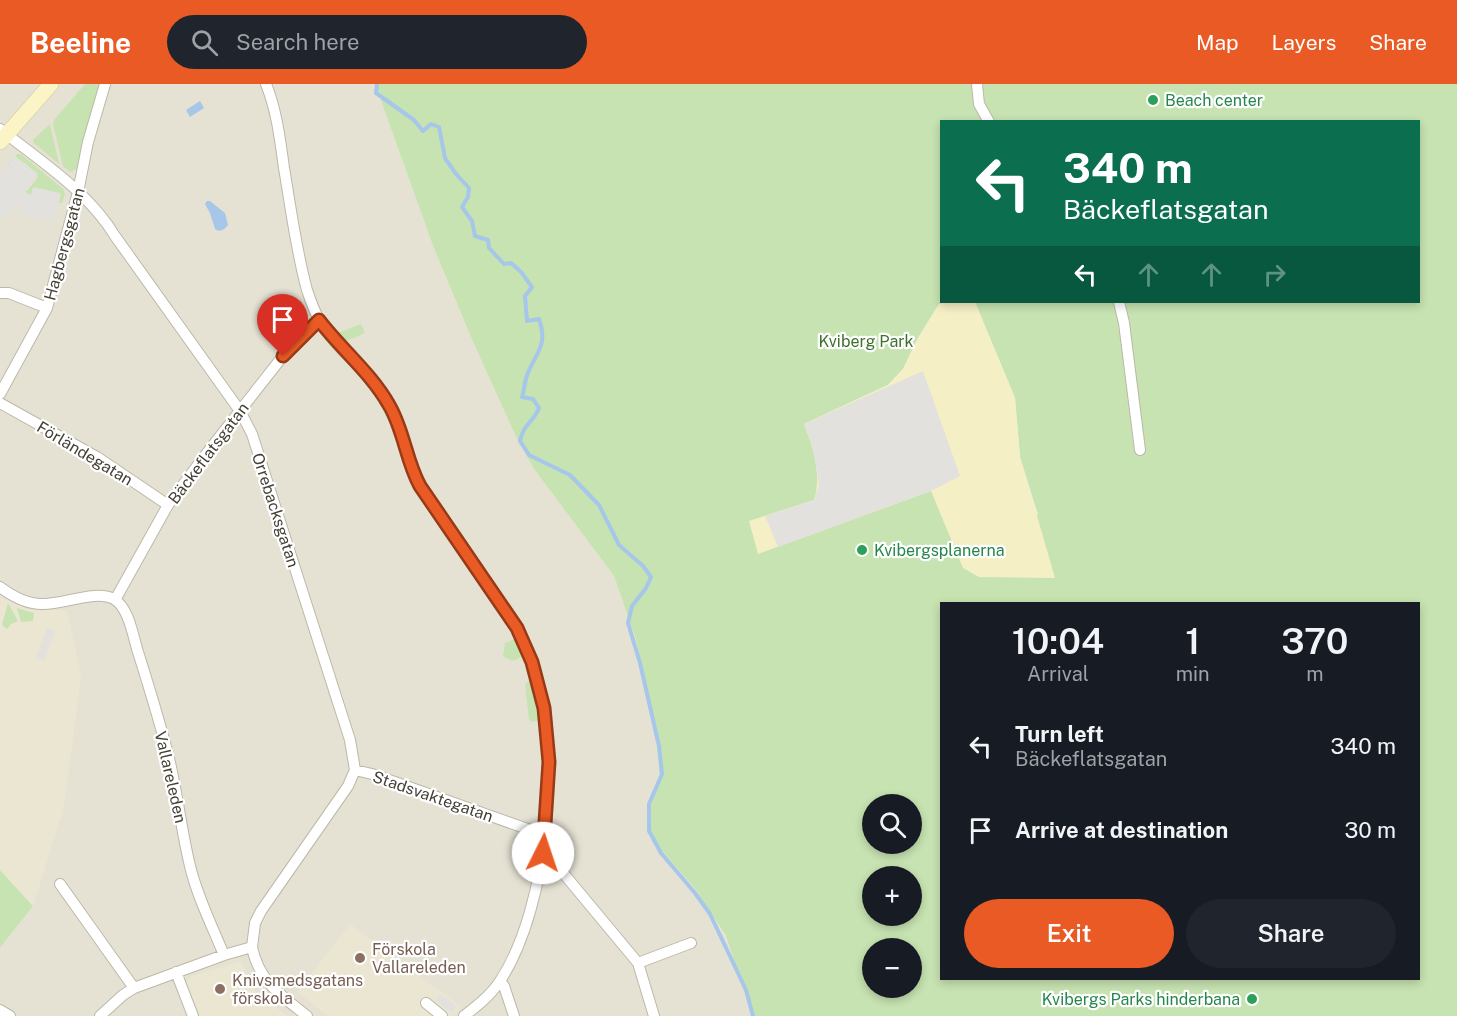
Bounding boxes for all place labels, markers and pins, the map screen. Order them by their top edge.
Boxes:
place label: Beach center [1165,91,1263,110]
marker: Beach center [1146,93,1160,107]
pin [257,294,308,356]
place label: Kvibergsplanerna [874,541,1005,560]
marker: Kvibergsplanerna [855,543,869,557]
place label: Förskola Vallareleden [372,940,466,977]
marker: Förskola Vallareleden [353,951,367,965]
place label: Knivsmedsgatans förskola [232,971,363,1008]
marker: Knivsmedsgatans förskola [213,982,227,996]
place label: Kvibergs Parks hinderbana [1042,990,1240,1009]
marker: Kvibergs Parks hinderbana [1245,992,1259,1006]

